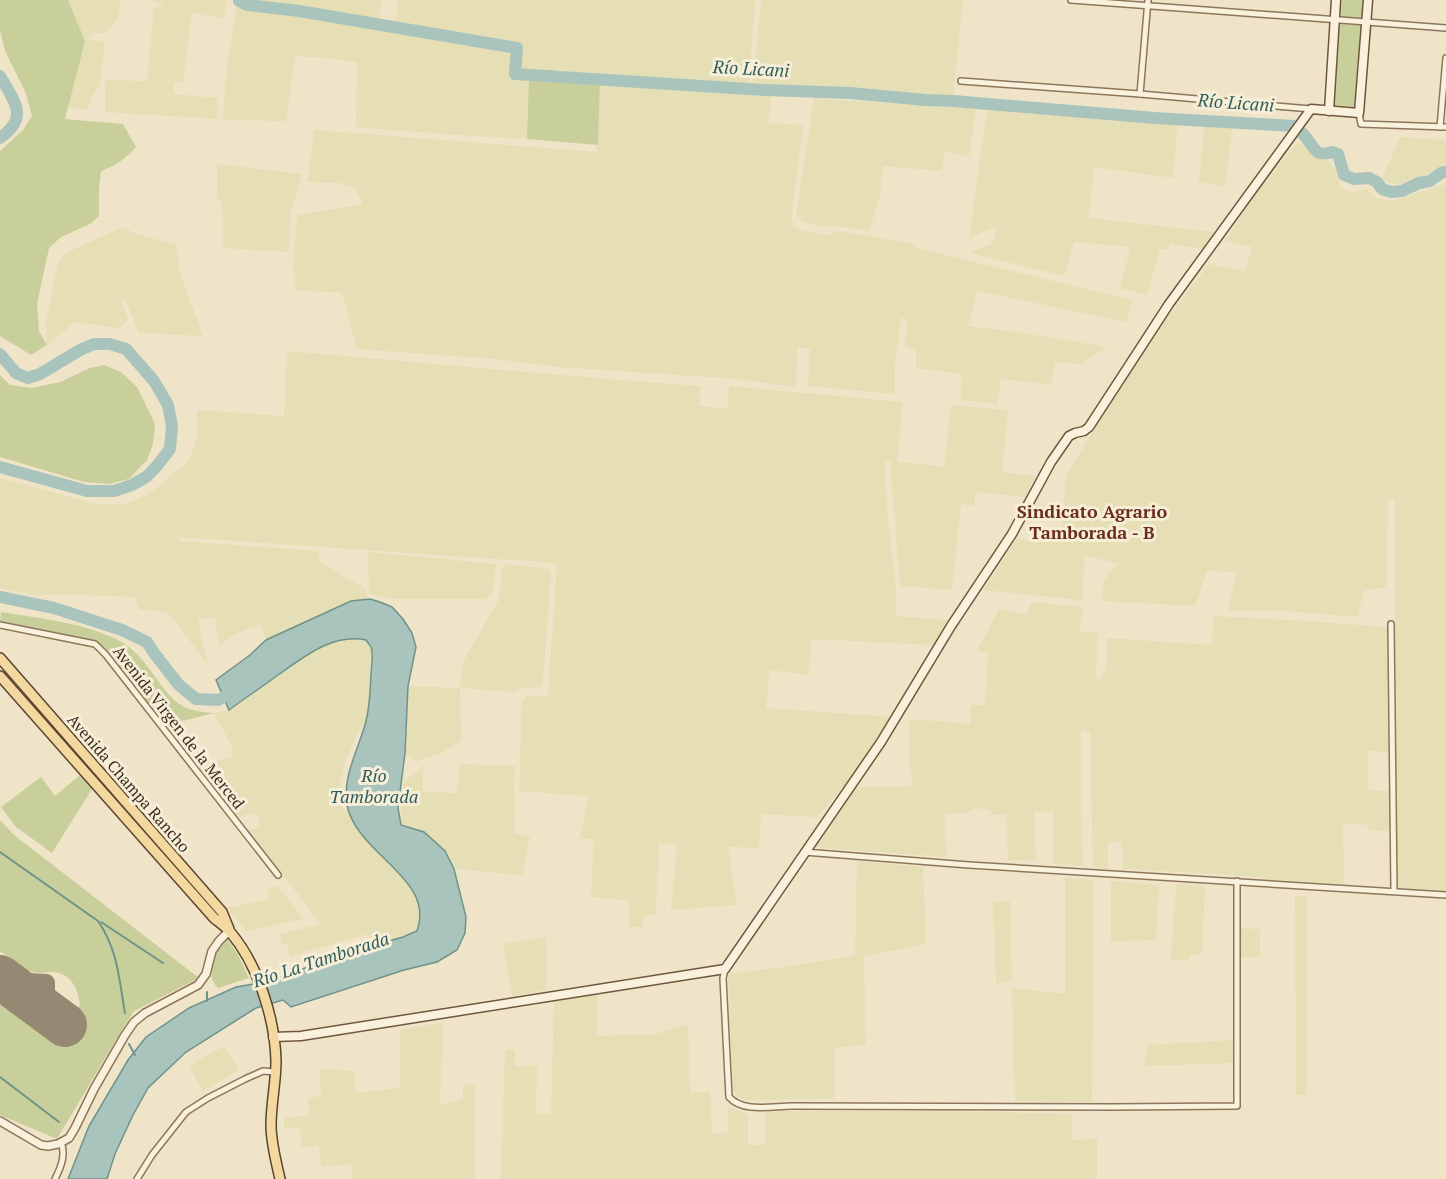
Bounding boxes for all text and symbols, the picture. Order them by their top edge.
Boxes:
water label: Río Licani [711,54,790,82]
water label: Río Licani [1196,87,1275,117]
district label: Sindicato Agrario Tamborada - B [1017,499,1168,544]
street label: Avenida Virgen de la Merced [108,641,250,813]
street label: Avenida Champa Rancho [63,709,195,857]
water label: Río Tamborada [330,763,418,808]
water label: Río La Tamborada [248,926,392,993]

